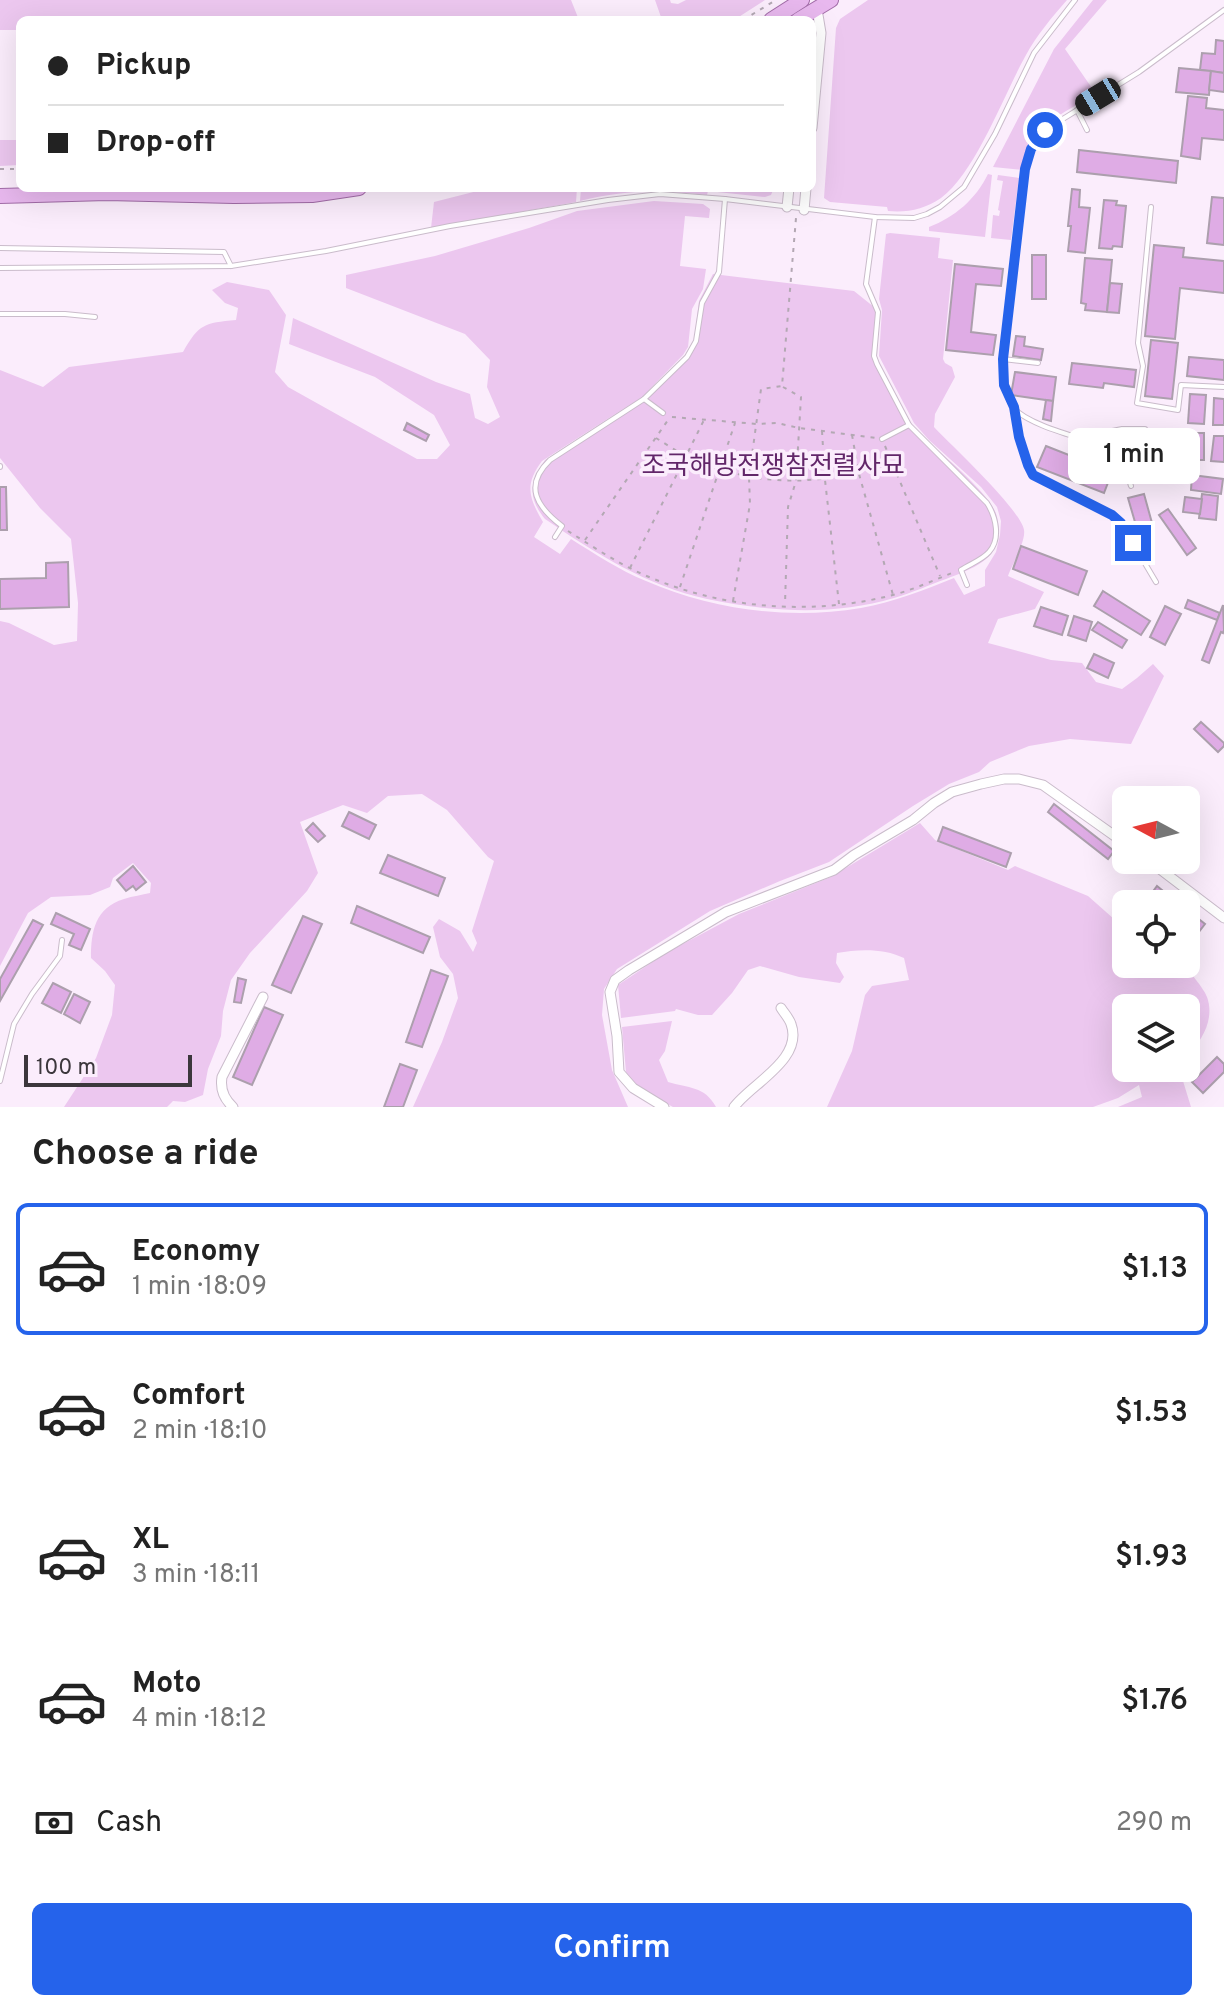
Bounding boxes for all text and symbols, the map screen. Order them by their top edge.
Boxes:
text: Pickup [96,48,191,85]
car [1071,74,1125,120]
route start [1027,112,1063,148]
text: Drop-off [96,125,215,162]
callout: 1 min [1067,427,1199,483]
text: 1 min [1103,439,1165,472]
park label: 조국해방전쟁참전렬사묘 [641,451,905,484]
route end [1115,525,1151,561]
north arrow [1112,786,1200,874]
map controls [1112,786,1200,1082]
button: locate [1112,890,1200,978]
button: layers [1112,994,1200,1082]
scale bar [24,1051,192,1087]
text: 100 m [36,1055,96,1082]
text: Choose a ride [32,1132,258,1178]
icon: car [36,1233,108,1305]
text: Economy [132,1234,260,1271]
text: $1.13 [1121,1251,1188,1288]
text: 1 min · 18:09 [132,1271,267,1304]
icon: car [36,1377,108,1449]
text: Comfort [132,1378,245,1415]
text: $1.53 [1115,1395,1188,1432]
text: 2 min · 18:10 [132,1415,267,1448]
icon: car [36,1521,108,1593]
text: XL [132,1522,169,1559]
text: $1.93 [1115,1539,1188,1576]
text: 3 min · 18:11 [132,1559,260,1592]
icon: car [36,1665,108,1737]
text: Moto [132,1666,202,1703]
text: $1.76 [1121,1683,1188,1720]
text: 4 min · 18:12 [132,1703,267,1736]
icon: cash [32,1801,76,1845]
text: Cash [96,1805,162,1842]
text: 290 m [1116,1807,1192,1840]
button: Confirm [32,1903,1192,1995]

